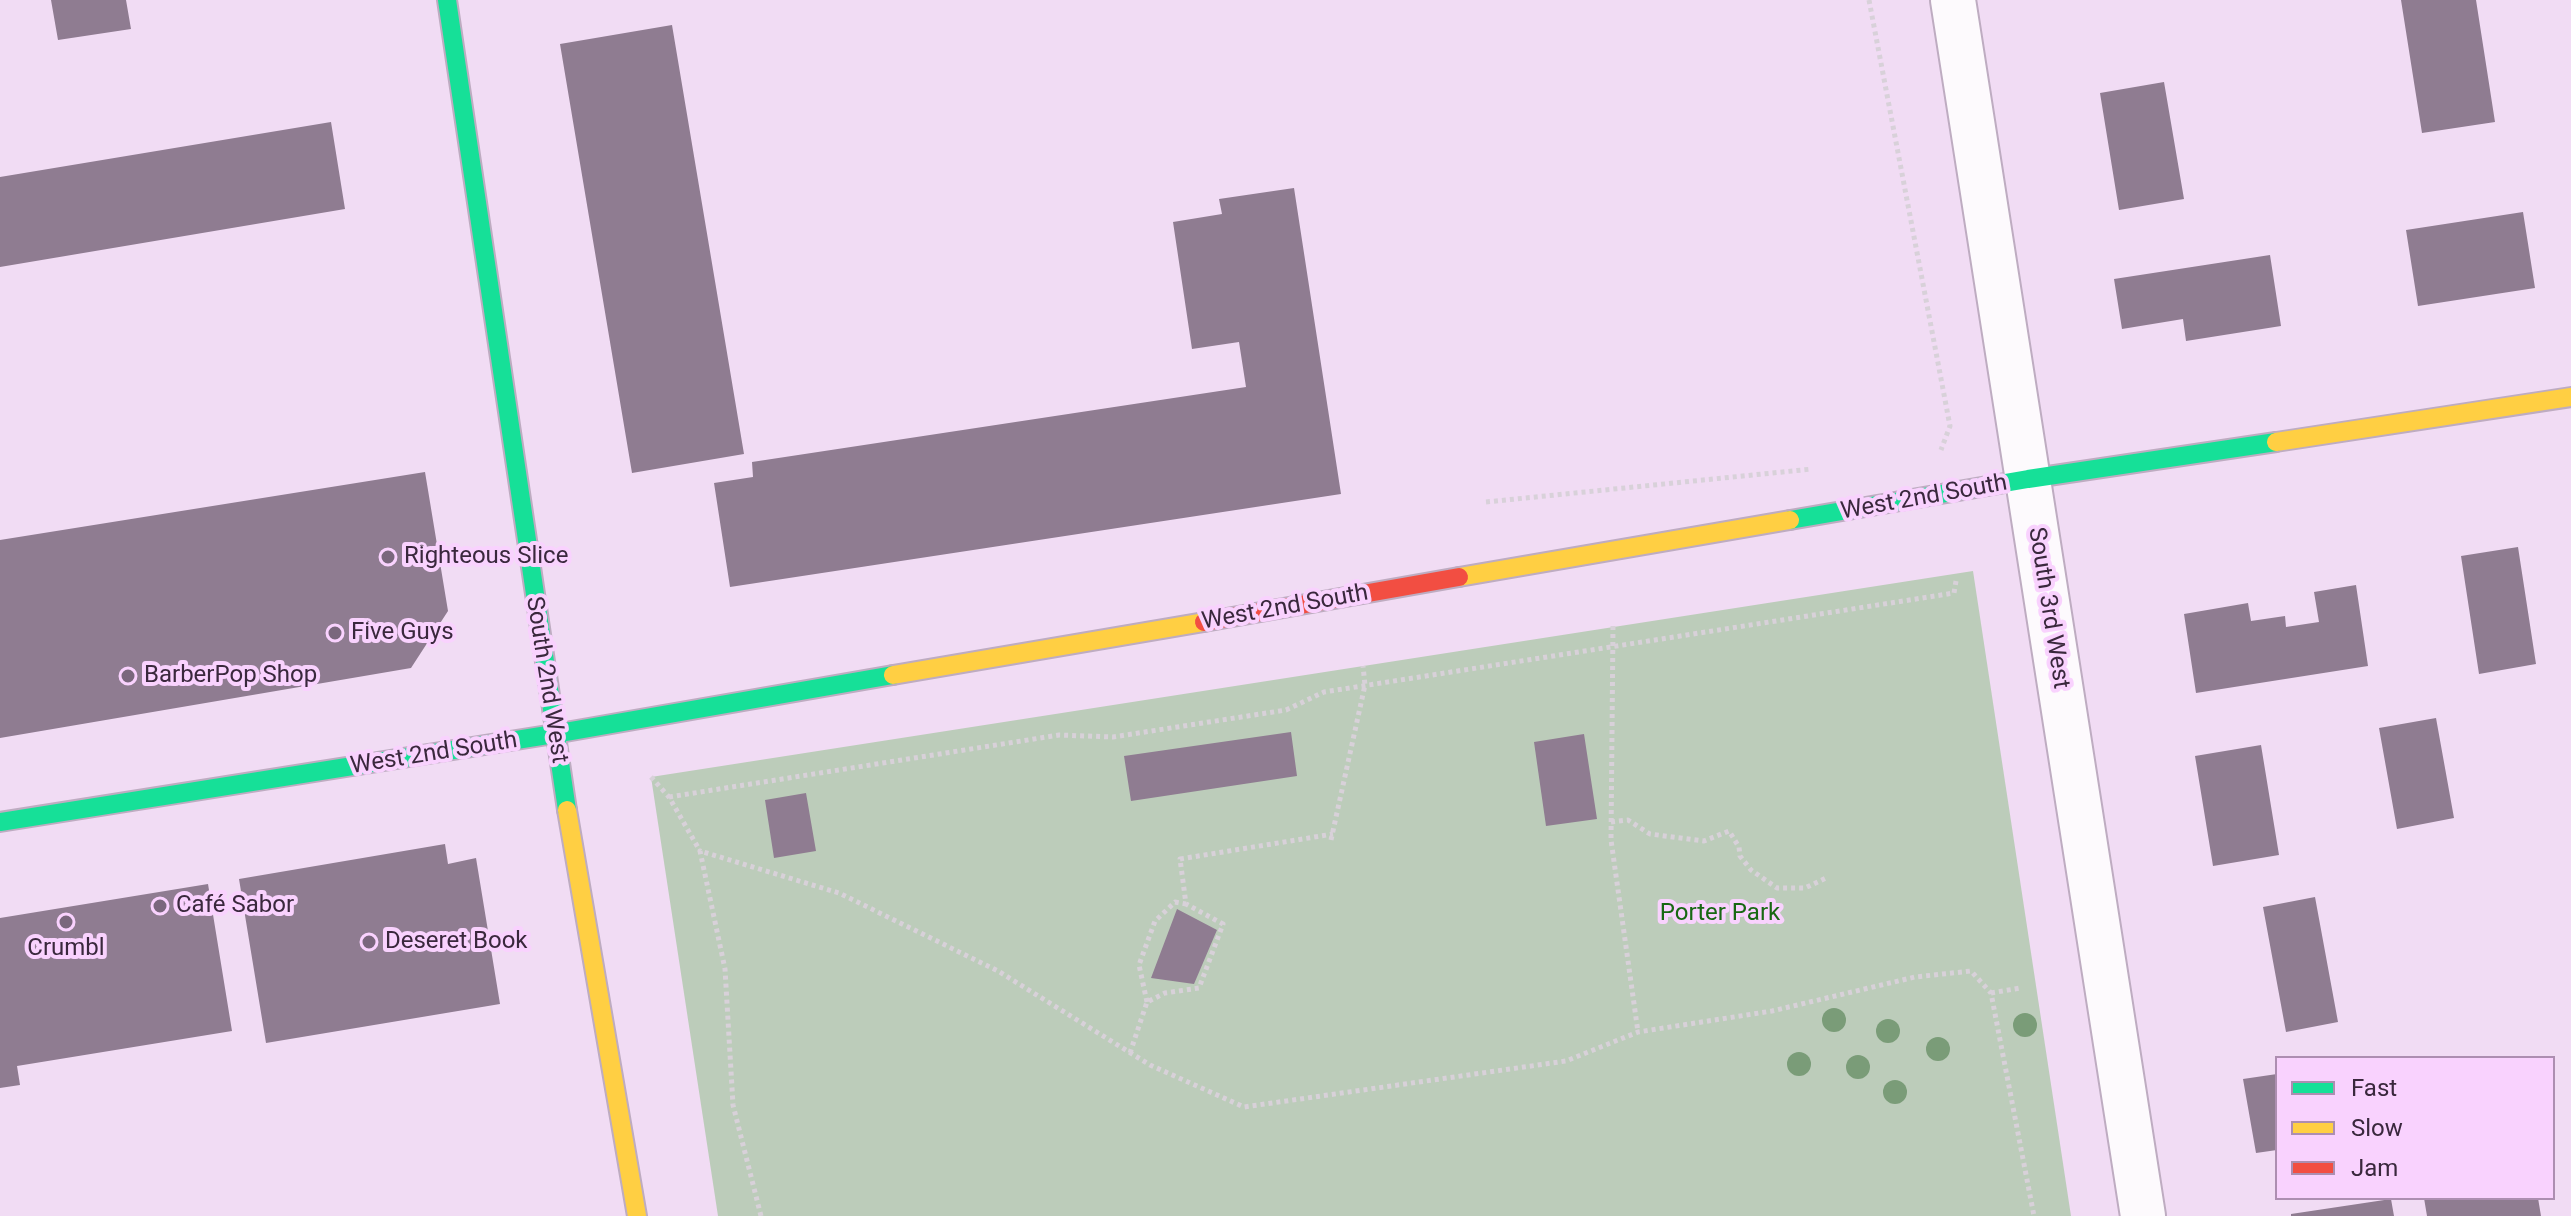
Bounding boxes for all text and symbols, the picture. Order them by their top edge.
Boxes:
street label: West 2nd South [1839,469,2009,527]
street label: South 3rd West [2021,525,2075,691]
place label: Righteous Slice [404,543,568,571]
marker: Righteous Slice [379,548,397,566]
street label: West 2nd South [1200,579,1370,637]
street label: South 2nd West [519,595,573,765]
place label: Five Guys [351,619,454,647]
marker: Five Guys [326,624,344,642]
place label: BarberPop Shop [144,662,317,690]
marker: BarberPop Shop [119,667,137,685]
street label: West 2nd South [349,727,519,781]
place label: Café Sabor [176,892,294,920]
marker: Café Sabor [151,897,169,915]
park label: Porter Park [1660,900,1780,928]
marker: Crumbl [57,913,75,931]
place label: Deseret Book [385,928,528,956]
marker: Deseret Book [360,933,378,951]
place label: Crumbl [27,935,105,963]
legend [2275,1056,2555,1200]
text: Fast [2351,1074,2397,1102]
text: Slow [2351,1114,2403,1142]
text: Jam [2351,1154,2398,1182]

